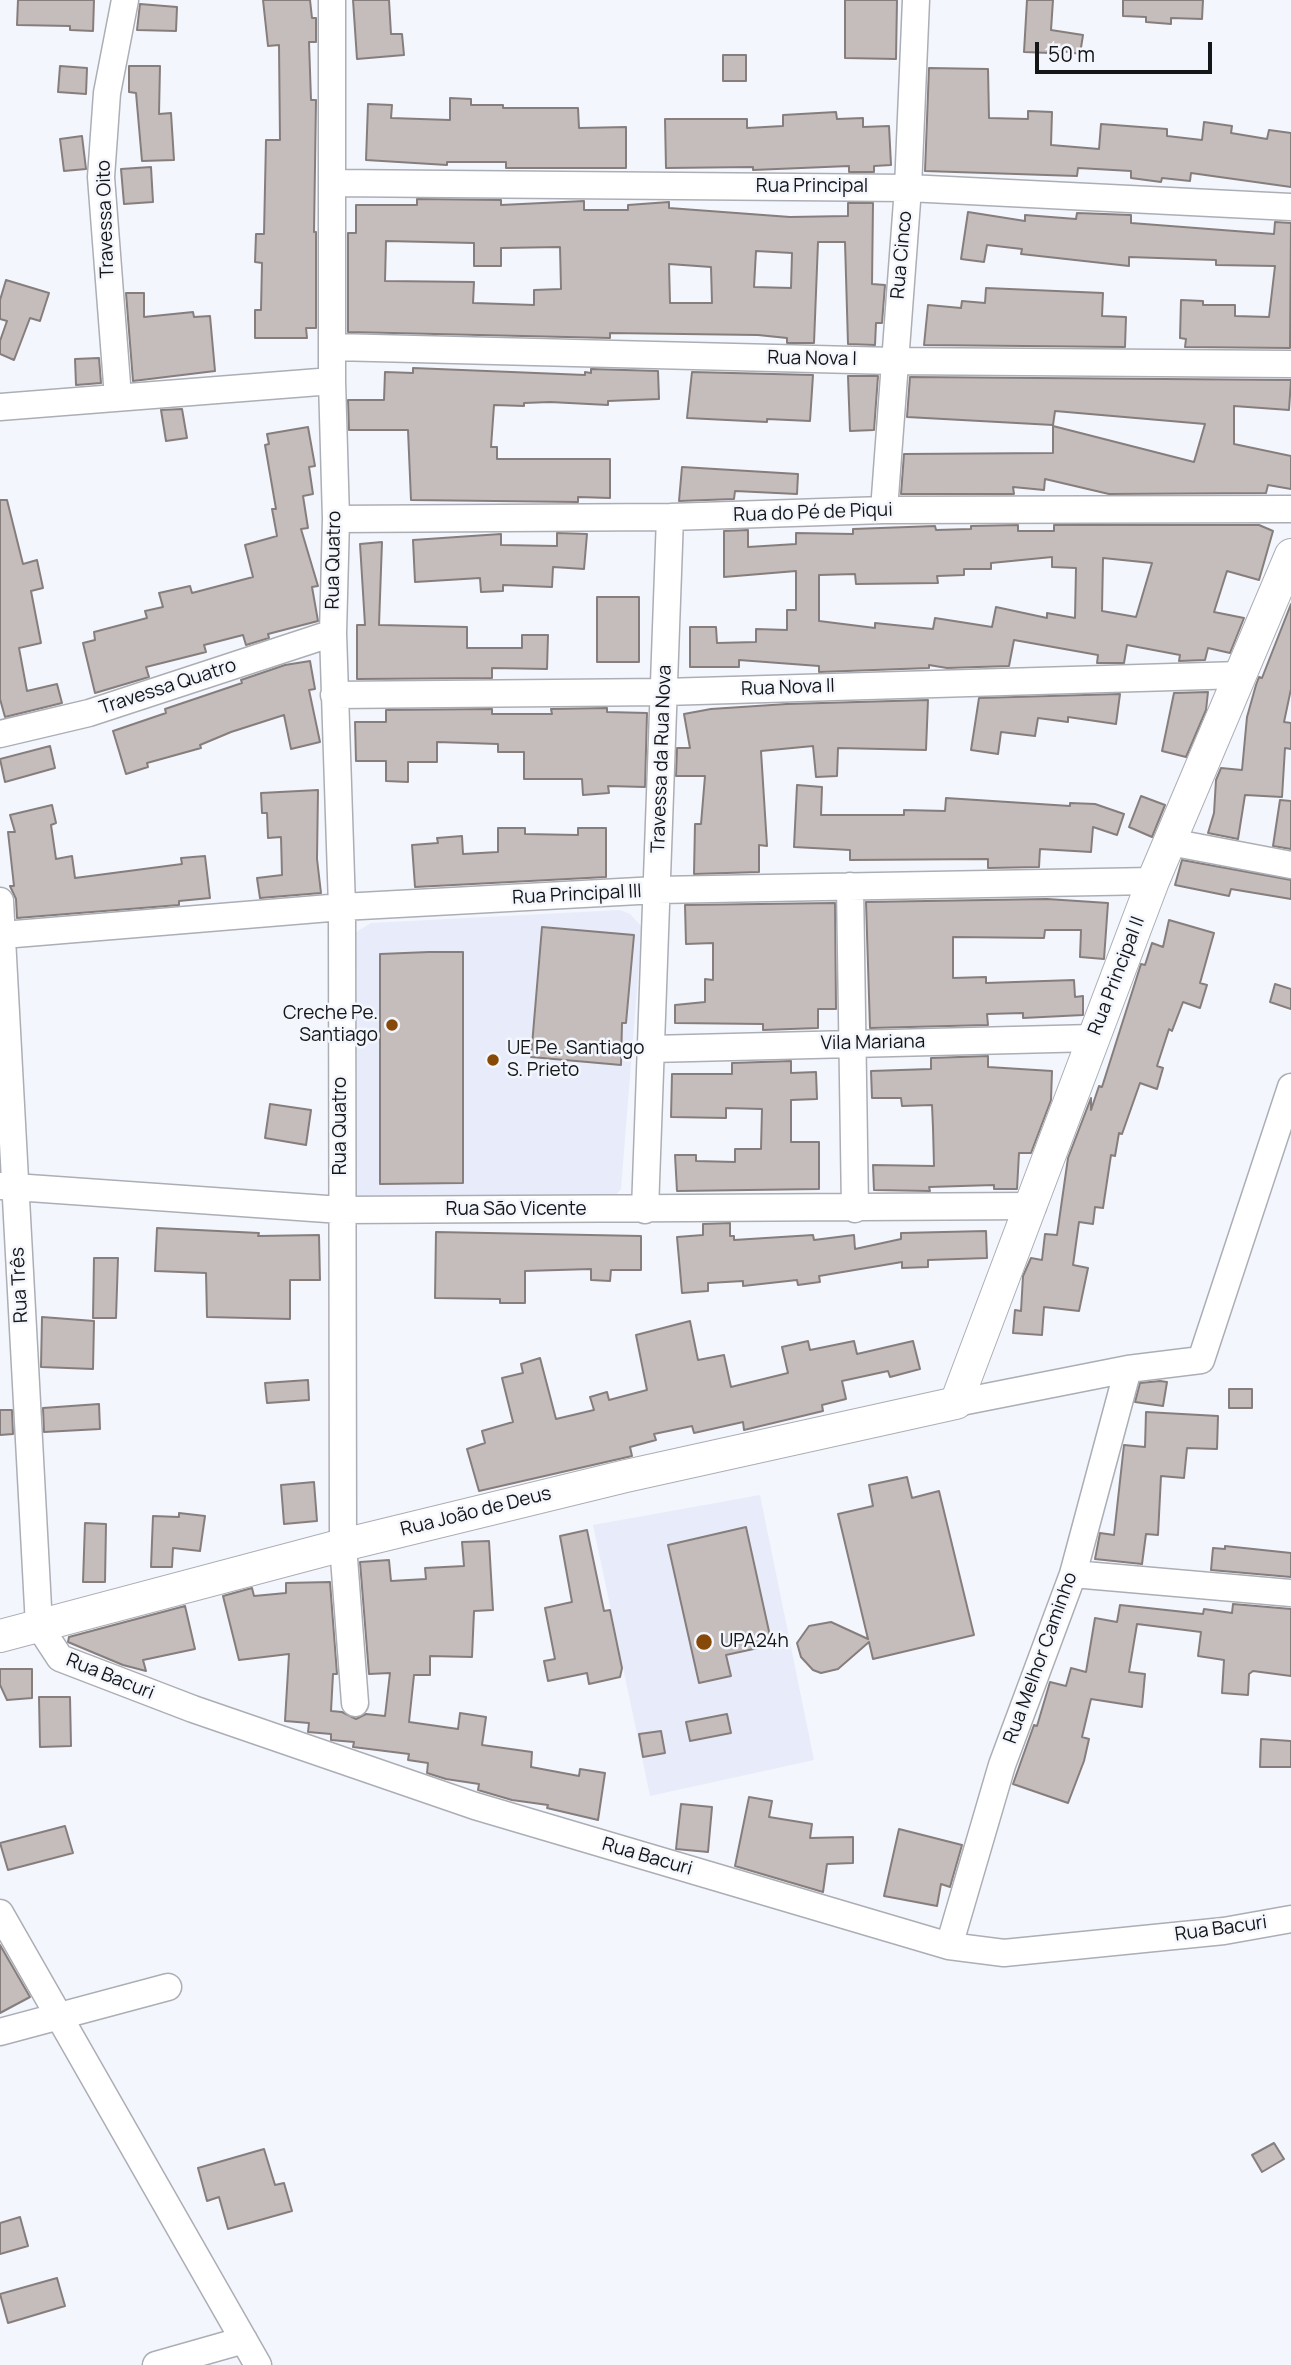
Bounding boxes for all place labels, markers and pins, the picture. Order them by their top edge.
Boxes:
place label: Creche Pe. Santiago [283,1003,378,1047]
marker: Creche Pe. Santiago [384,1017,400,1033]
place label: UE Pe. Santiago S. Prieto [507,1038,644,1082]
marker: UE Pe. Santiago S. Prieto [485,1052,501,1068]
place label: UPA24h [720,1631,789,1653]
marker: UPA24h [694,1632,714,1652]

